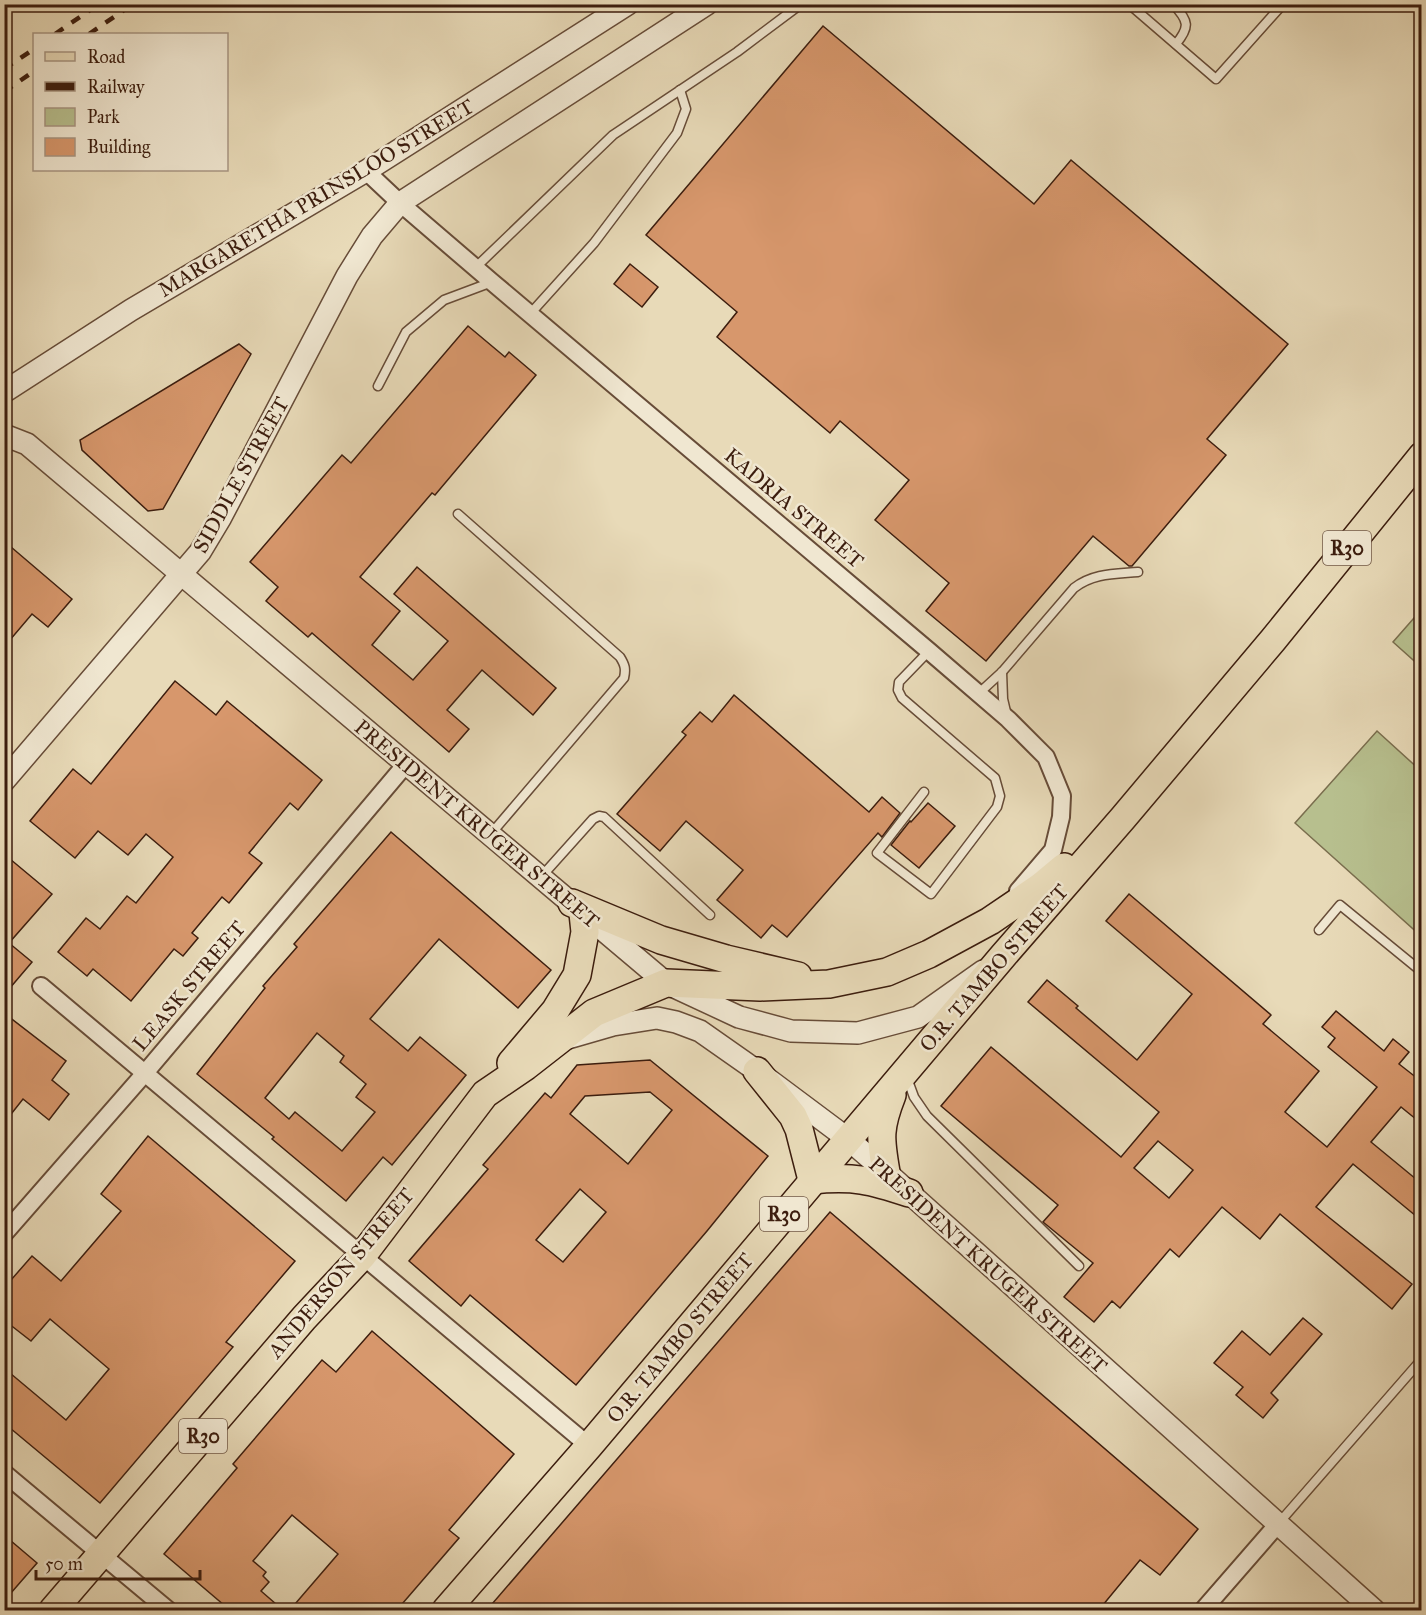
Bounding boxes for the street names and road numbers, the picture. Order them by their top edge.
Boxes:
street label: MARGARETHA PRINSLOO STREET [153,93,479,303]
street label: SIDDLE STREET [187,392,295,558]
street label: KADRIA STREET [719,442,869,574]
road number: R30 [1323,531,1371,565]
street label: PRESIDENT KRUGER STREET [349,714,605,934]
street label: O.R. TAMBO STREET [914,879,1074,1057]
street label: LEASK STREET [127,916,251,1056]
street label: PRESIDENT KRUGER STREET [863,1151,1113,1379]
street label: ANDERSON STREET [262,1183,420,1364]
road number: R30 [760,1197,808,1231]
street label: O.R. TAMBO STREET [601,1248,759,1428]
road number: R30 [179,1419,227,1453]

